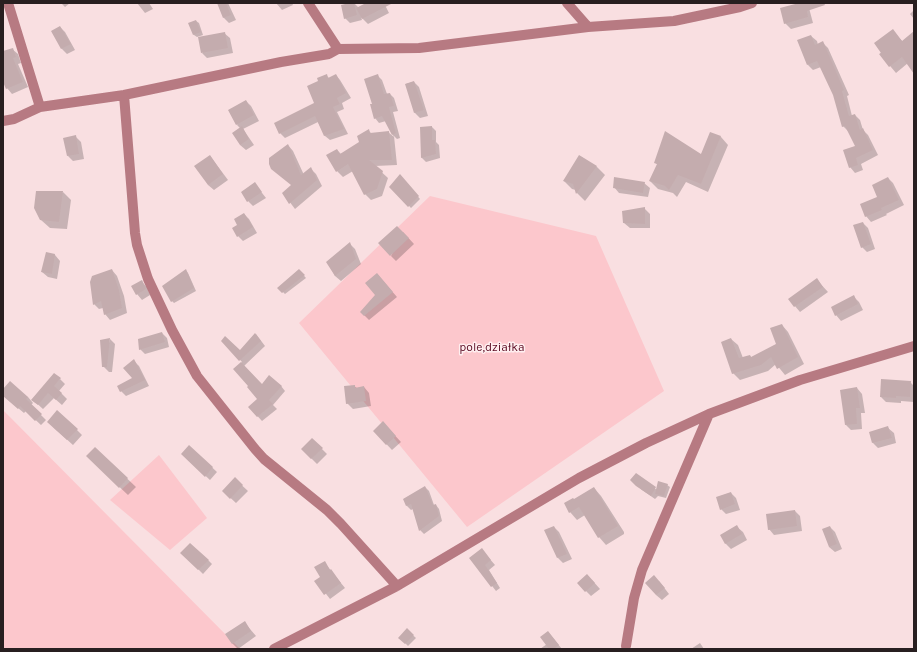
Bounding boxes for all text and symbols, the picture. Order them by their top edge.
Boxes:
park label: pole,działka [459,341,525,355]

